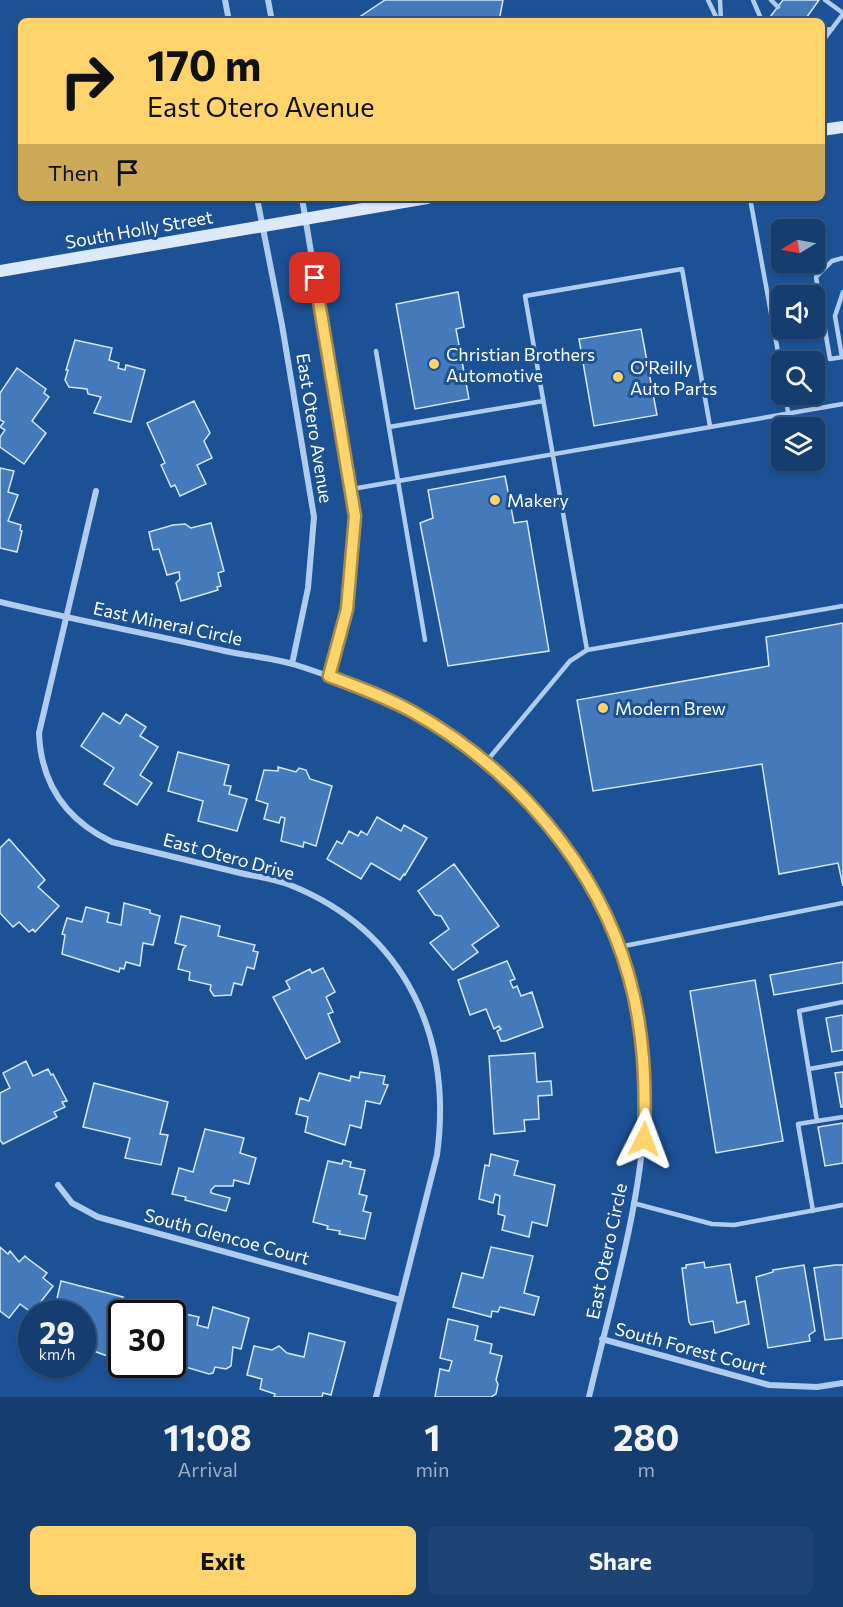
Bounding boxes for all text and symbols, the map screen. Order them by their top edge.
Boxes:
text: 170 m [147,38,261,90]
icon: right [48,42,126,120]
text: East Otero Avenue [147,90,374,123]
icon: arrive [111,156,144,189]
text: Then [48,159,99,186]
street label: South Holly Street [63,205,215,253]
north arrow [771,219,825,273]
map controls [771,219,825,471]
pin [289,252,340,303]
icon: arrive [298,261,331,294]
button: sound [771,285,825,339]
place label: Christian Brothers Automotive [446,343,595,386]
street label: East Otero Avenue [292,351,338,505]
button: search [771,351,825,405]
place label: O'Reilly Auto Parts [630,356,717,399]
marker: Christian Brothers Automotive [427,357,441,371]
marker: O'Reilly Auto Parts [611,370,625,384]
button: layers [771,417,825,471]
place label: Makery [507,489,569,511]
marker: Makery [488,493,502,507]
street label: East Mineral Circle [91,596,245,650]
place label: Modern Brew [615,697,726,719]
marker: Modern Brew [596,701,610,715]
street label: East Otero Drive [161,828,297,884]
position arrow [612,1107,676,1171]
street label: East Otero Circle [581,1181,631,1321]
street label: South Glencoe Court [142,1203,312,1269]
speed limit sign: 30 [108,1300,186,1378]
text: 29 [39,1313,75,1350]
street label: South Forest Court [613,1317,769,1379]
text: km/h [39,1345,75,1363]
text: 11:08 [164,1414,252,1458]
text: 1 [424,1414,441,1458]
text: 280 [613,1414,679,1458]
text: Arrival [177,1457,238,1481]
text: min [415,1457,449,1481]
text: m [638,1457,655,1481]
button: Exit [30,1526,416,1595]
button: Share [428,1526,813,1595]

